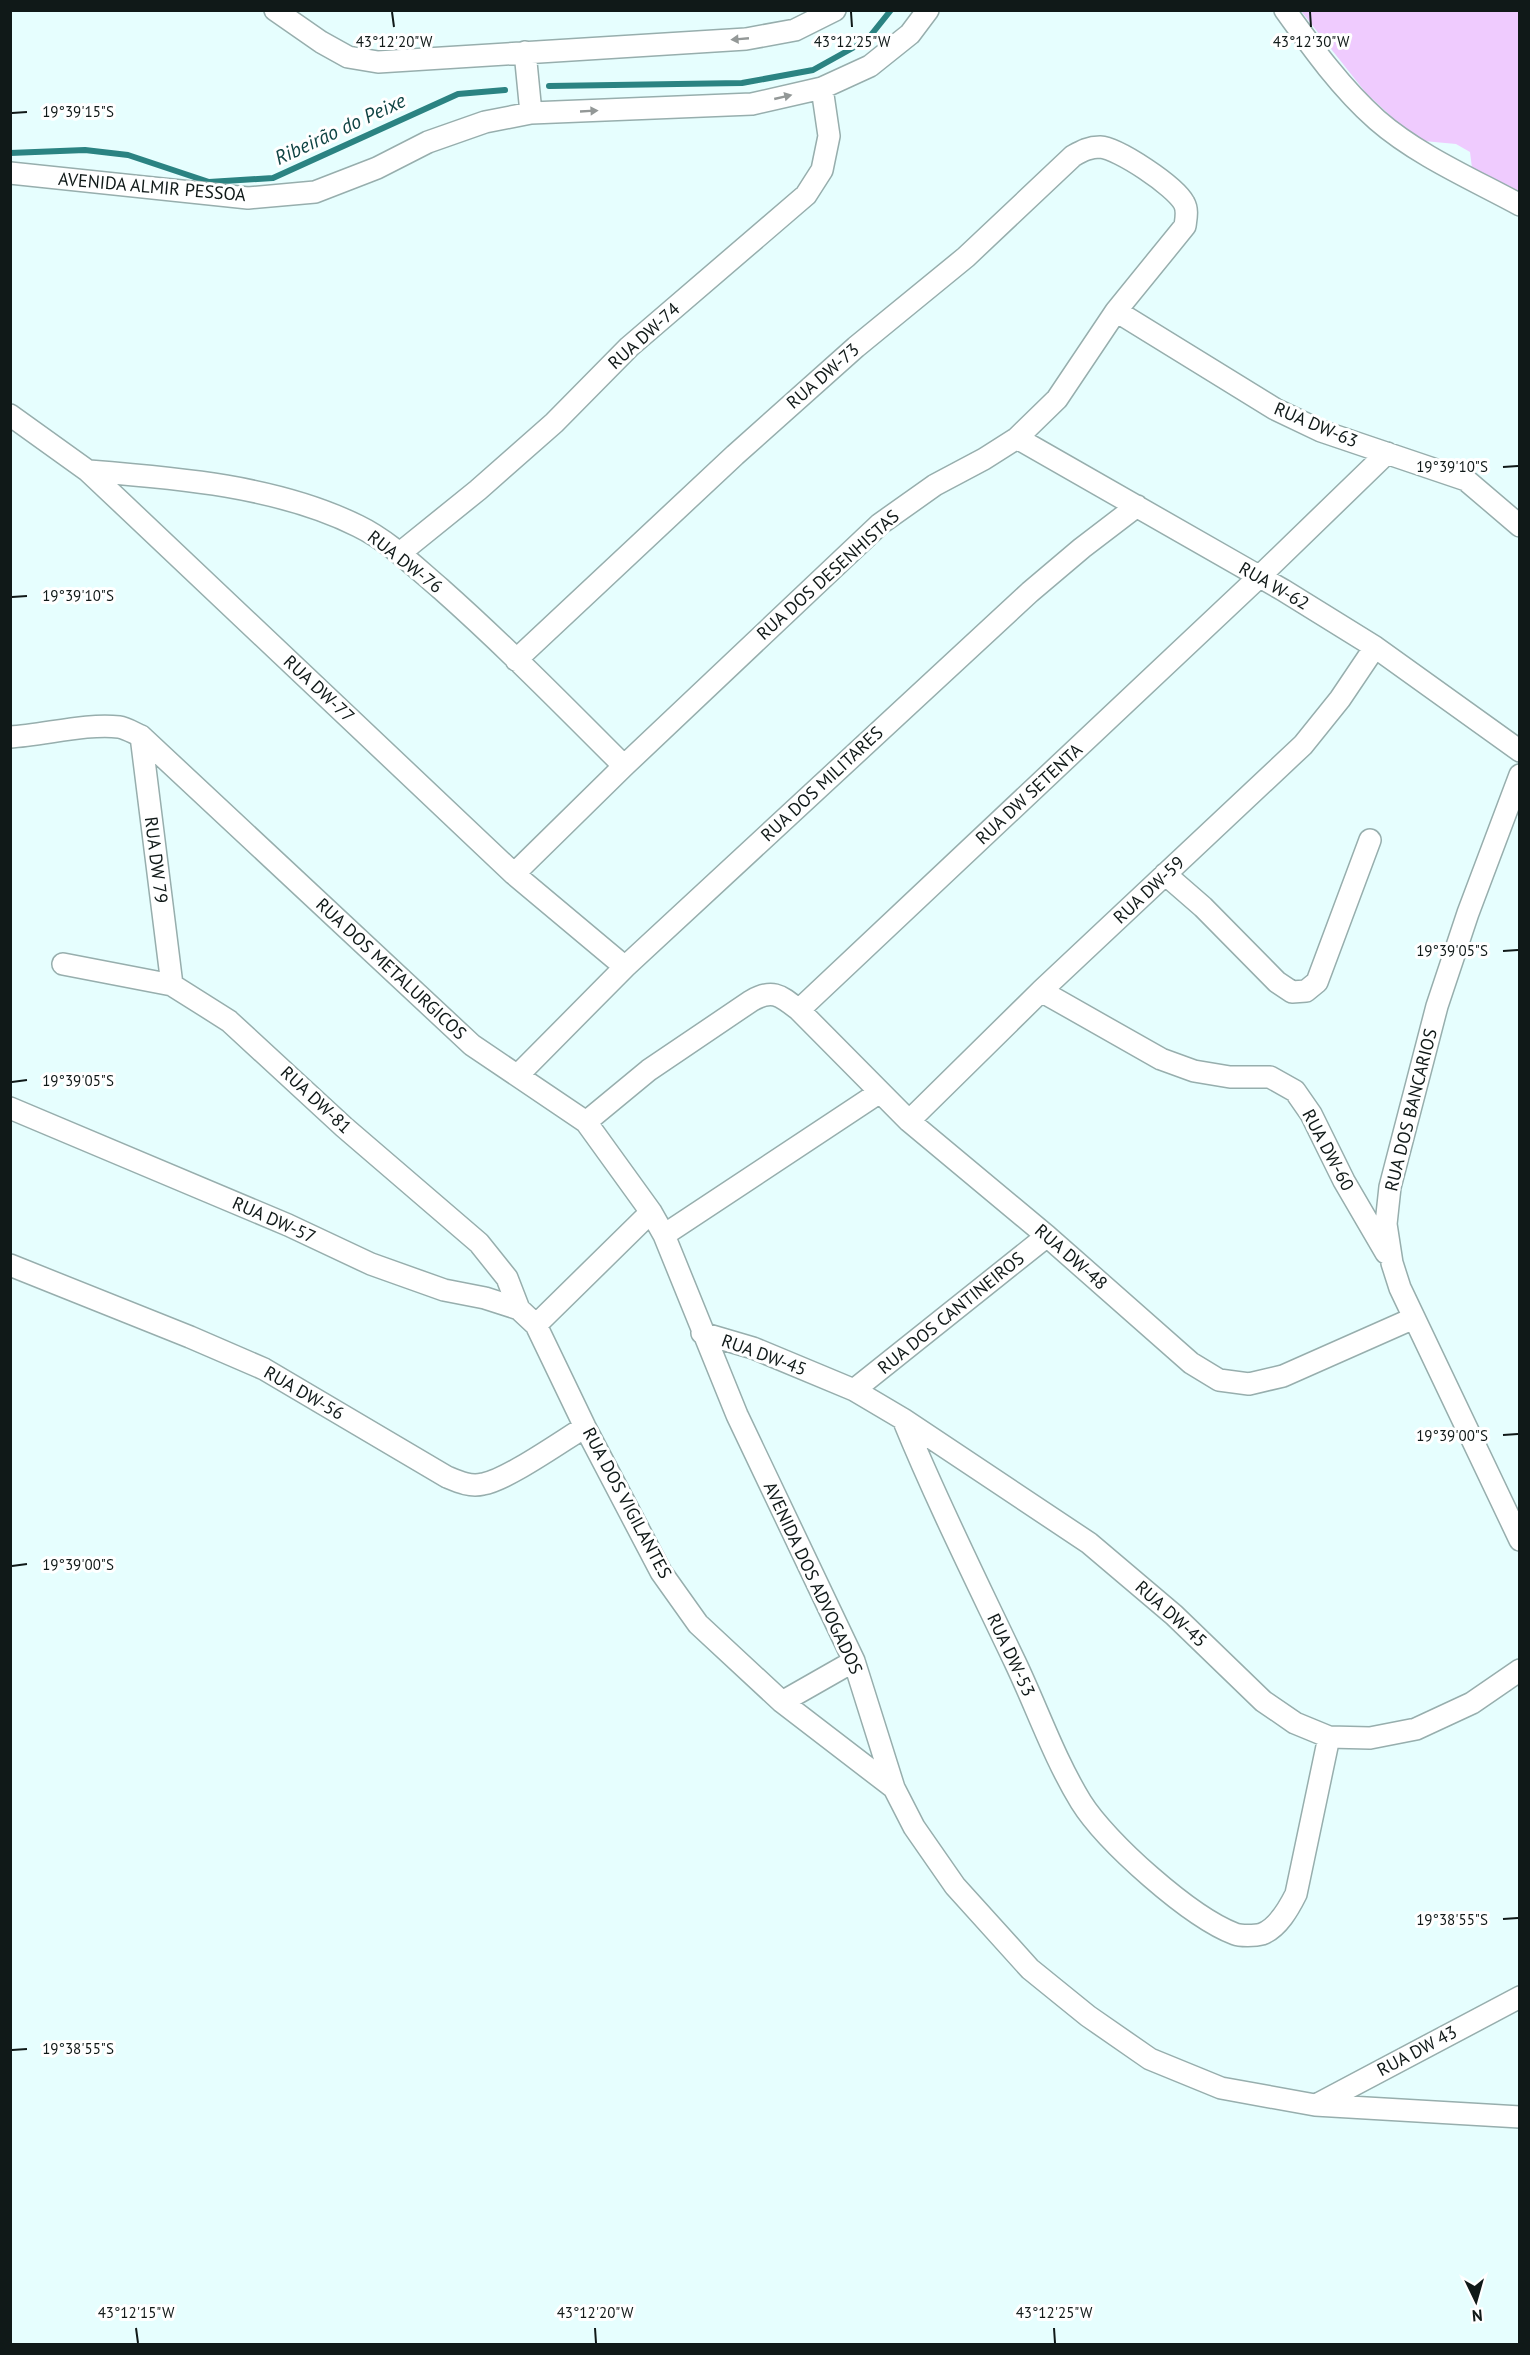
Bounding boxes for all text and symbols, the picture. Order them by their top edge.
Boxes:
text: 43°12'20"W [356,32,433,51]
text: 43°12'25"W [814,32,891,51]
text: 43°12'30"W [1273,32,1350,51]
one-way arrow [730,34,749,44]
water label: Ribeirão do Peixe [270,87,410,171]
one-way arrow [774,91,793,101]
text: 19°39'15"S [42,102,114,121]
one-way arrow [580,106,599,115]
street label: AVENIDA ALMIR PESSOA [57,167,247,206]
street label: RUA DW-74 [603,297,685,374]
street label: RUA DW-73 [782,338,864,414]
street label: RUA DW-63 [1271,397,1362,453]
text: 19°39'10"S [1416,457,1488,476]
street label: RUA DOS DESENHISTAS [752,505,904,645]
street label: RUA DW-76 [363,525,447,598]
street label: RUA W-62 [1235,556,1313,615]
text: 19°39'10"S [42,586,114,605]
street label: RUA DW-77 [279,650,360,727]
street label: RUA DOS MILITARES [756,721,888,846]
street label: RUA DW SETENTA [970,738,1087,849]
street label: RUA DW 79 [140,815,173,905]
street label: RUA DW-59 [1108,851,1189,928]
street label: RUA DOS METALURGICOS [311,893,471,1044]
text: 19°39'05"S [1416,941,1488,960]
street label: RUA DOS BANCARIOS [1379,1026,1442,1194]
street label: RUA DW-81 [276,1061,357,1138]
text: 19°39'05"S [42,1071,114,1090]
street label: RUA DW-60 [1297,1105,1360,1195]
street label: RUA DW-57 [229,1191,320,1248]
street label: RUA DW-48 [1030,1219,1112,1295]
street label: RUA DOS CANTINEIROS [873,1246,1029,1379]
street label: RUA DW-45 [718,1329,810,1381]
street label: RUA DW-56 [260,1360,349,1425]
street label: RUA DOS VIGILANTES [578,1423,677,1582]
text: 19°39'00"S [1416,1426,1488,1445]
street label: AVENIDA DOS ADVOGADOS [759,1478,868,1678]
text: 19°39'00"S [42,1555,114,1574]
street label: RUA DW-45 [1131,1575,1212,1652]
street label: RUA DW-53 [982,1610,1041,1700]
text: 19°38'55"S [1416,1910,1488,1929]
street label: RUA DW 43 [1373,2020,1461,2081]
text: 19°38'55"S [42,2039,114,2058]
north arrow [1446,2271,1506,2331]
text: 43°12'15"W [98,2303,175,2322]
text: 43°12'20"W [557,2303,634,2322]
text: 43°12'25"W [1016,2303,1093,2322]
text: N [1471,2306,1483,2326]

